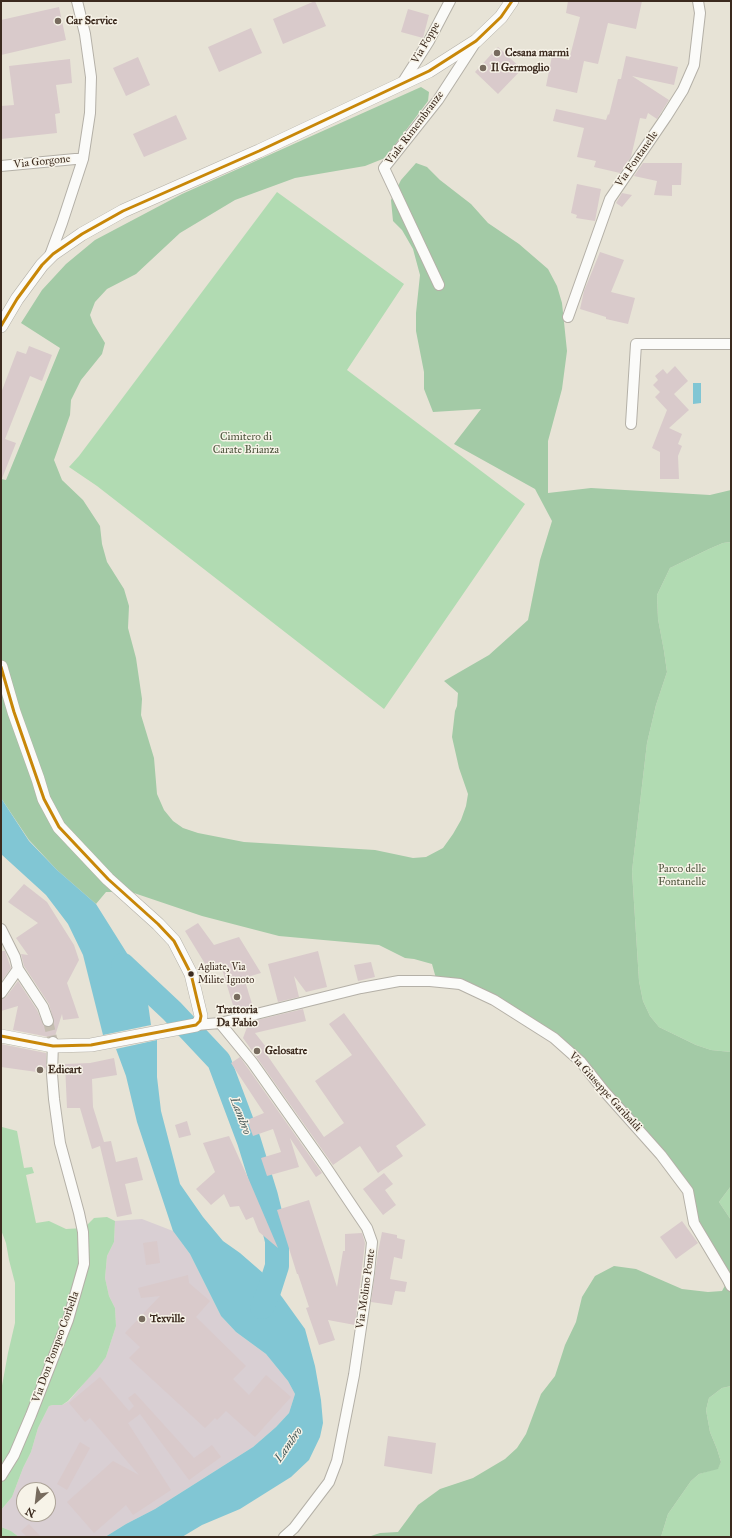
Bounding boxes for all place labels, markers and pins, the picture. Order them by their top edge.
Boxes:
place label: Car Service [66,14,117,28]
marker: Car Service [53,16,63,26]
place label: Cesana marmi [505,46,569,60]
marker: Cesana marmi [492,48,502,58]
place label: Il Germoglio [491,61,549,75]
marker: Il Germoglio [478,63,488,73]
place label: Agliate, Via Milite Ignoto [198,962,254,986]
marker: Agliate, Via Milite Ignoto [186,969,196,979]
marker: Trattoria Da Fabio [232,992,242,1002]
place label: Trattoria Da Fabio [216,1003,258,1029]
place label: Gelosatre [265,1044,307,1058]
marker: Gelosatre [252,1046,262,1056]
place label: Edicart [48,1063,82,1077]
marker: Edicart [35,1065,45,1075]
place label: Texville [150,1312,185,1326]
marker: Texville [137,1314,147,1324]

